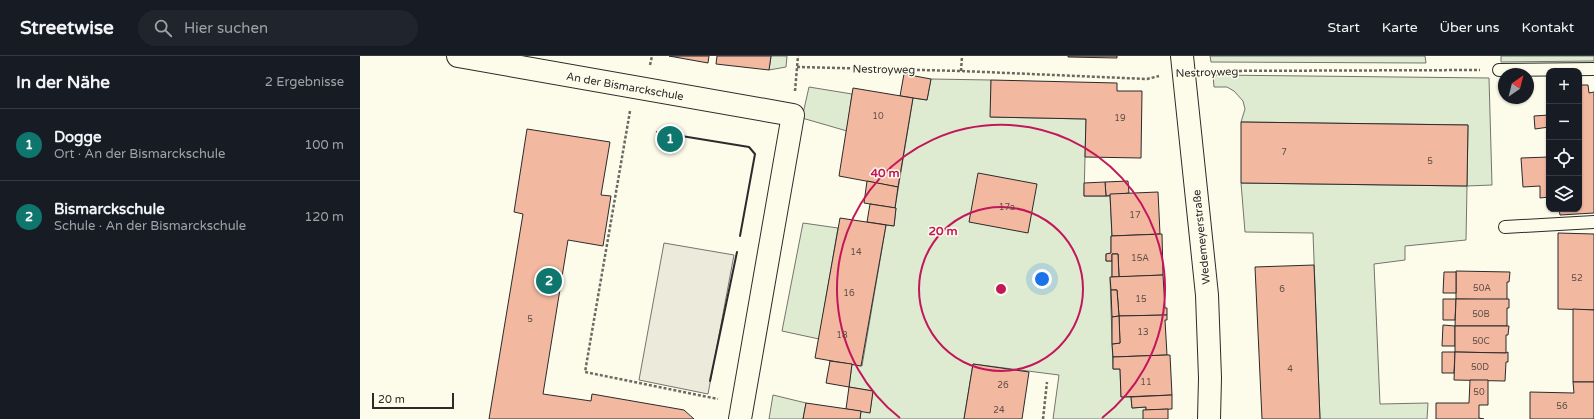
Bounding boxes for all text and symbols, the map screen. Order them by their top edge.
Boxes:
search box [138,10,418,46]
text: Streetwise [20,17,114,39]
icon: search [152,17,174,39]
text: Hier suchen [184,19,268,37]
text: Start [1328,19,1360,36]
text: Karte [1382,19,1418,36]
text: Über uns [1440,19,1500,36]
text: Kontakt [1522,19,1574,36]
street label: Nestroyweg [853,62,916,77]
street label: Nestroyweg [1175,65,1239,80]
north arrow [1498,68,1534,104]
map controls [1546,68,1582,212]
button: + [1546,68,1582,104]
street label: An der Bismarckschule [565,70,685,103]
text: In der Nähe [16,72,110,93]
text: 2 Ergebnisse [265,74,344,90]
button: − [1546,104,1582,140]
house number: 10 [872,111,884,122]
house number: 19 [1114,113,1126,124]
pin: 1 [657,124,683,154]
text: Dogge [54,128,102,146]
text: 1 [25,137,33,153]
text: 100 m [304,137,344,153]
button: locate [1546,140,1582,176]
text: Ort · An der Bismarckschule [54,146,225,162]
house number: 7 [1281,147,1287,158]
house number: 5 [1427,156,1433,167]
text: 40 m [870,166,900,180]
button: layers [1546,176,1582,212]
street label: Wedemeyerstraße [1190,189,1213,285]
text: Bismarckschule [54,200,165,218]
house number: 17a [999,202,1015,213]
text: 2 [25,209,33,225]
text: 120 m [304,209,344,225]
house number: 17 [1129,210,1141,221]
text: Schule · An der Bismarckschule [54,218,246,234]
text: 20 m [928,224,958,238]
house number: 14 [850,247,862,258]
house number: 15A [1131,253,1149,264]
pin: 2 [536,266,562,296]
your location [1032,269,1052,289]
house number: 52 [1571,273,1583,284]
centre of rings [994,282,1008,296]
house number: 50A [1473,283,1491,294]
house number: 6 [1279,284,1285,295]
house number: 16 [843,288,855,299]
house number: 15 [1135,294,1147,305]
house number: 50B [1472,309,1490,320]
house number: 5 [527,314,533,325]
house number: 13 [1137,327,1149,338]
house number: 18 [836,330,848,341]
house number: 50C [1472,336,1490,347]
house number: 50D [1471,362,1489,373]
house number: 4 [1287,364,1293,375]
house number: 11 [1140,377,1152,388]
house number: 26 [997,380,1009,391]
house number: 50 [1473,387,1485,398]
scale bar [372,391,454,410]
text: 20 m [378,393,405,406]
house number: 56 [1556,401,1568,412]
house number: 24 [993,405,1005,416]

